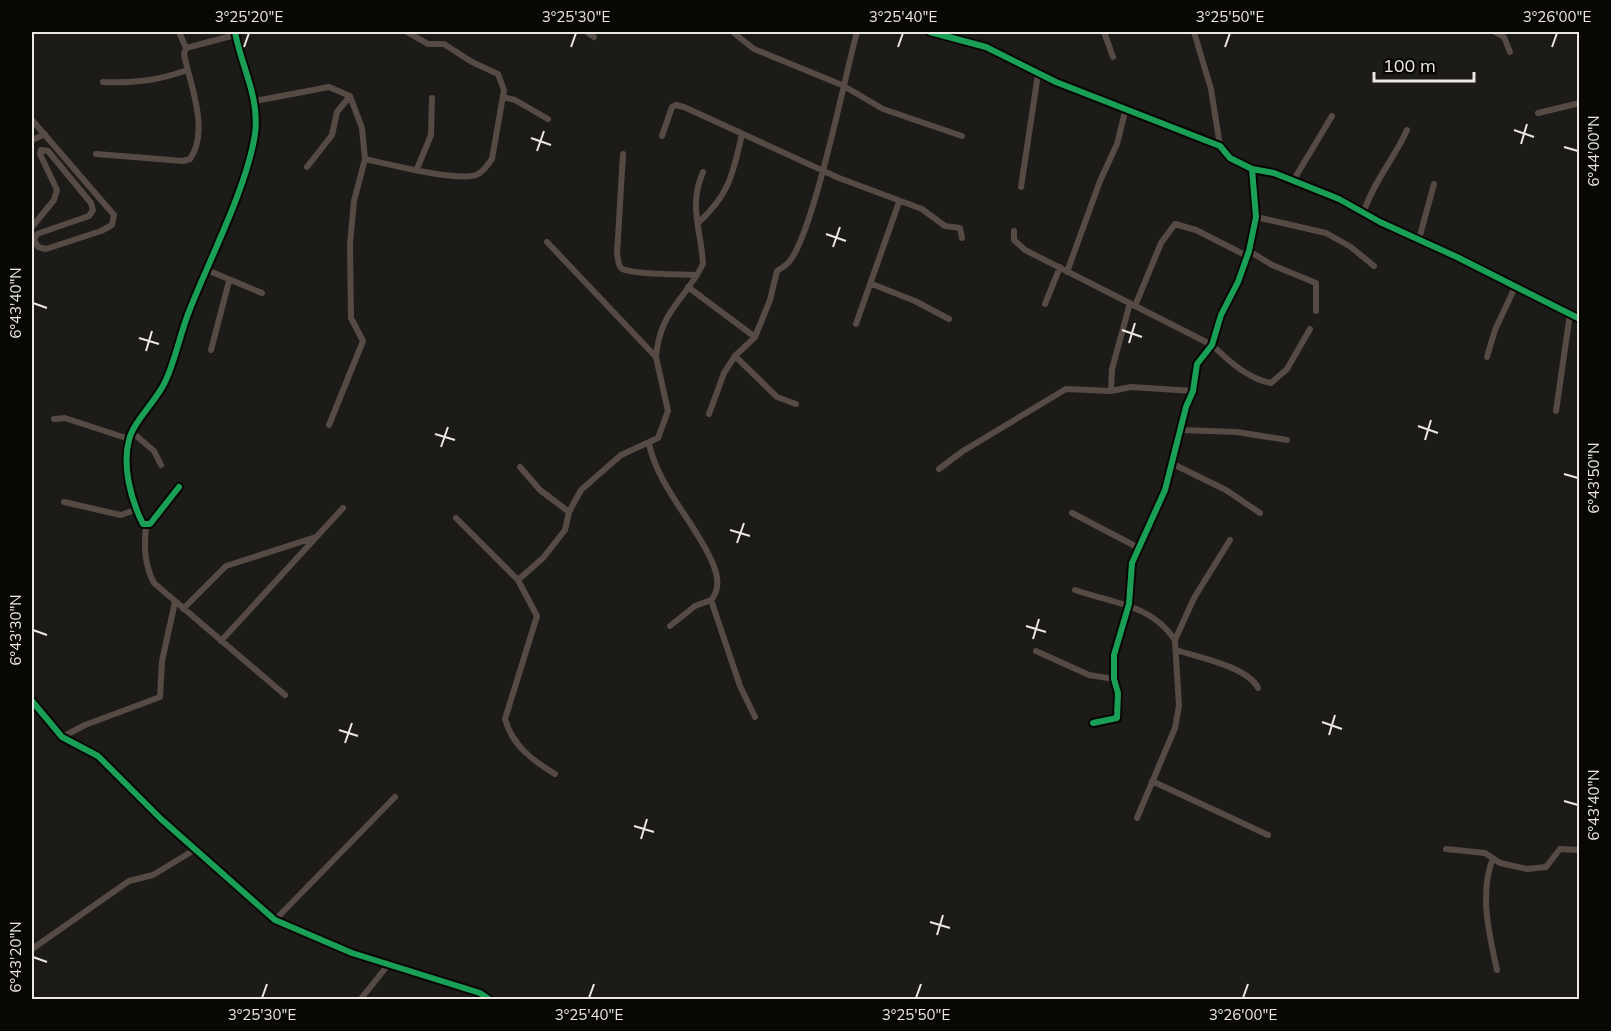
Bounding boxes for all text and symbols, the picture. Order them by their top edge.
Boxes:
text: 3°25'20"E [215,7,283,26]
text: 3°25'30"E [542,7,610,26]
text: 3°25'40"E [869,7,937,26]
text: 3°25'50"E [1196,7,1264,26]
text: 3°26'00"E [1523,7,1591,26]
scale bar [1374,45,1474,83]
text: 100 m [1383,54,1436,77]
text: 6°44'00"N [1584,116,1603,186]
text: 6°43'40"N [6,268,25,338]
text: 6°43'50"N [1584,443,1603,513]
text: 6°43'30"N [6,595,25,665]
text: 6°43'40"N [1584,770,1603,840]
text: 6°43'20"N [6,922,25,992]
text: 3°25'30"E [228,1005,296,1024]
text: 3°25'40"E [555,1005,623,1024]
text: 3°25'50"E [882,1005,950,1024]
text: 3°26'00"E [1209,1005,1277,1024]

